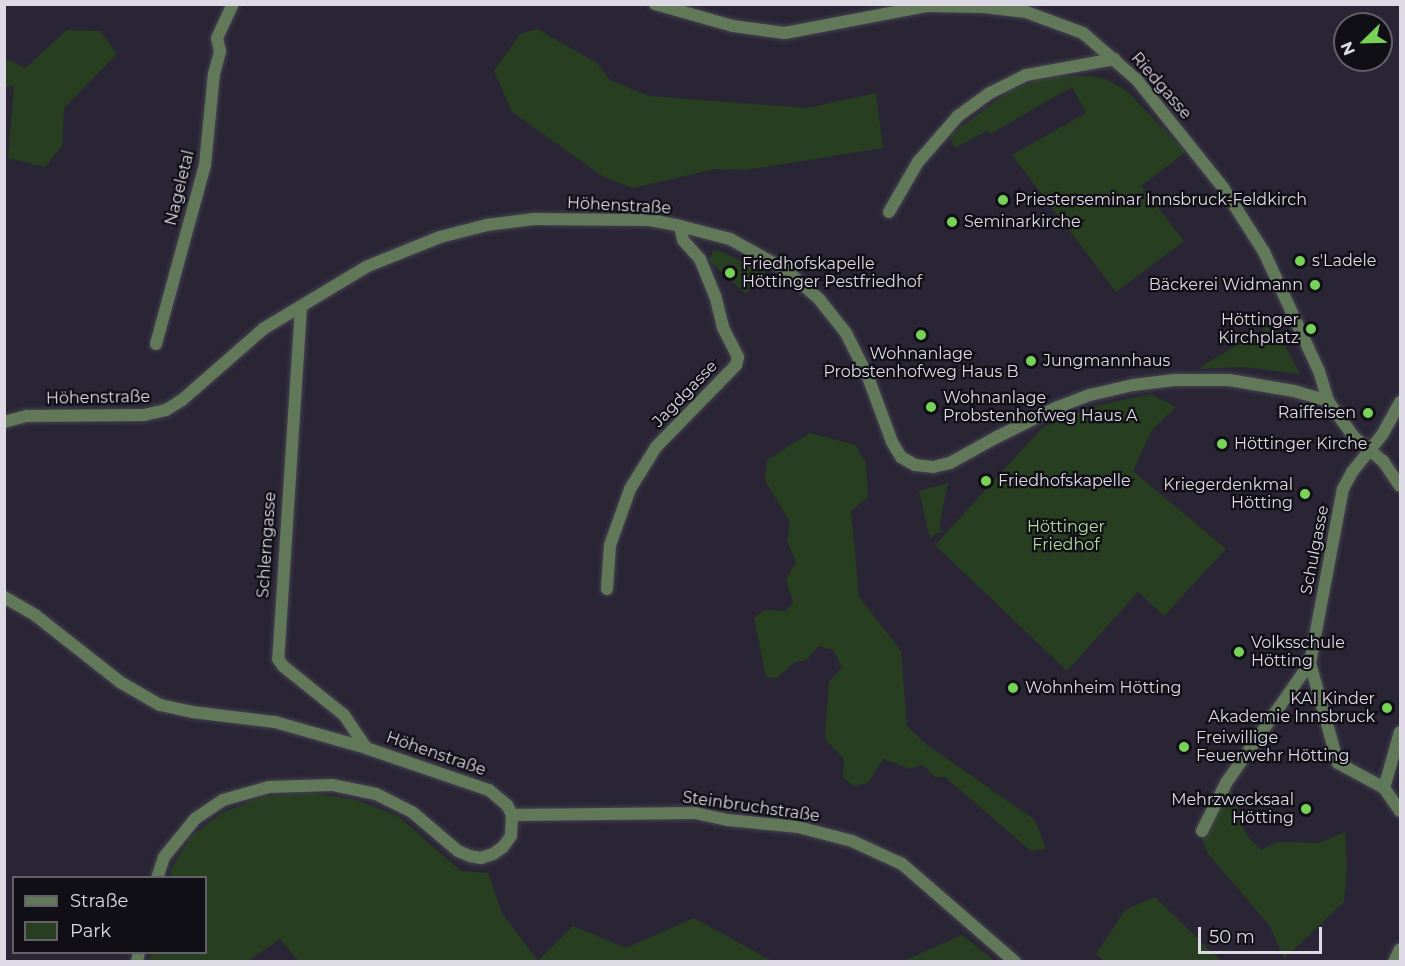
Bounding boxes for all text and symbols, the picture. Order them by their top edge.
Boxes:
north arrow [1333,12,1393,72]
text: N [1337,39,1359,58]
street label: Riedgasse [1127,49,1195,123]
street label: Nageletal [161,148,199,228]
place label: Priesterseminar Innsbruck-Feldkirch [1015,190,1307,210]
marker: Priesterseminar Innsbruck-Feldkirch [996,193,1010,207]
street label: Höhenstraße [566,194,672,218]
place label: Seminarkirche [964,212,1081,232]
marker: Seminarkirche [945,215,959,229]
place label: s'Ladele [1312,251,1376,271]
place label: Friedhofskapelle Höttinger Pestfriedhof [742,254,922,292]
marker: s'Ladele [1293,254,1307,268]
marker: Friedhofskapelle Höttinger Pestfriedhof [723,266,737,280]
place label: Bäckerei Widmann [1149,275,1303,295]
marker: Bäckerei Widmann [1308,278,1322,292]
place label: Höttinger Kirchplatz [1218,310,1299,348]
marker: Höttinger Kirchplatz [1304,322,1318,336]
marker: Wohnanlage Probstenhofweg Haus B [914,328,928,342]
place label: Wohnanlage Probstenhofweg Haus B [823,344,1019,382]
place label: Jungmannhaus [1043,351,1170,371]
marker: Jungmannhaus [1024,354,1038,368]
street label: Jagdgasse [649,357,721,431]
street label: Höhenstraße [46,387,150,409]
place label: Wohnanlage Probstenhofweg Haus A [943,388,1137,426]
marker: Wohnanlage Probstenhofweg Haus A [924,400,938,414]
place label: Raiffeisen [1278,403,1356,423]
marker: Raiffeisen [1361,406,1375,420]
place label: Höttinger Kirche [1234,434,1367,454]
marker: Höttinger Kirche [1215,437,1229,451]
place label: Friedhofskapelle [998,471,1131,491]
marker: Friedhofskapelle [979,474,993,488]
place label: Kriegerdenkmal Hötting [1163,475,1293,513]
marker: Kriegerdenkmal Hötting [1298,487,1312,501]
street label: Schlerngasse [254,491,280,599]
street label: Schulgasse [1297,504,1333,596]
park label: Höttinger Friedhof [1027,517,1105,555]
place label: Volksschule Hötting [1251,633,1345,671]
marker: Volksschule Hötting [1232,645,1246,659]
place label: Wohnheim Hötting [1025,678,1181,698]
marker: Wohnheim Hötting [1006,681,1020,695]
place label: KAI Kinder Akademie Innsbruck [1208,689,1375,727]
marker: KAI Kinder Akademie Innsbruck [1380,701,1394,715]
street label: Höhenstraße [384,728,488,780]
place label: Freiwillige Feuerwehr Hötting [1196,728,1349,766]
marker: Freiwillige Feuerwehr Hötting [1177,740,1191,754]
street label: Steinbruchstraße [681,788,821,826]
place label: Mehrzwecksaal Hötting [1171,790,1294,828]
marker: Mehrzwecksaal Hötting [1299,802,1313,816]
legend [12,876,207,954]
text: Straße [70,890,128,912]
scale bar [1201,915,1326,953]
text: Park [70,920,111,942]
text: 50 m [1209,926,1255,948]

